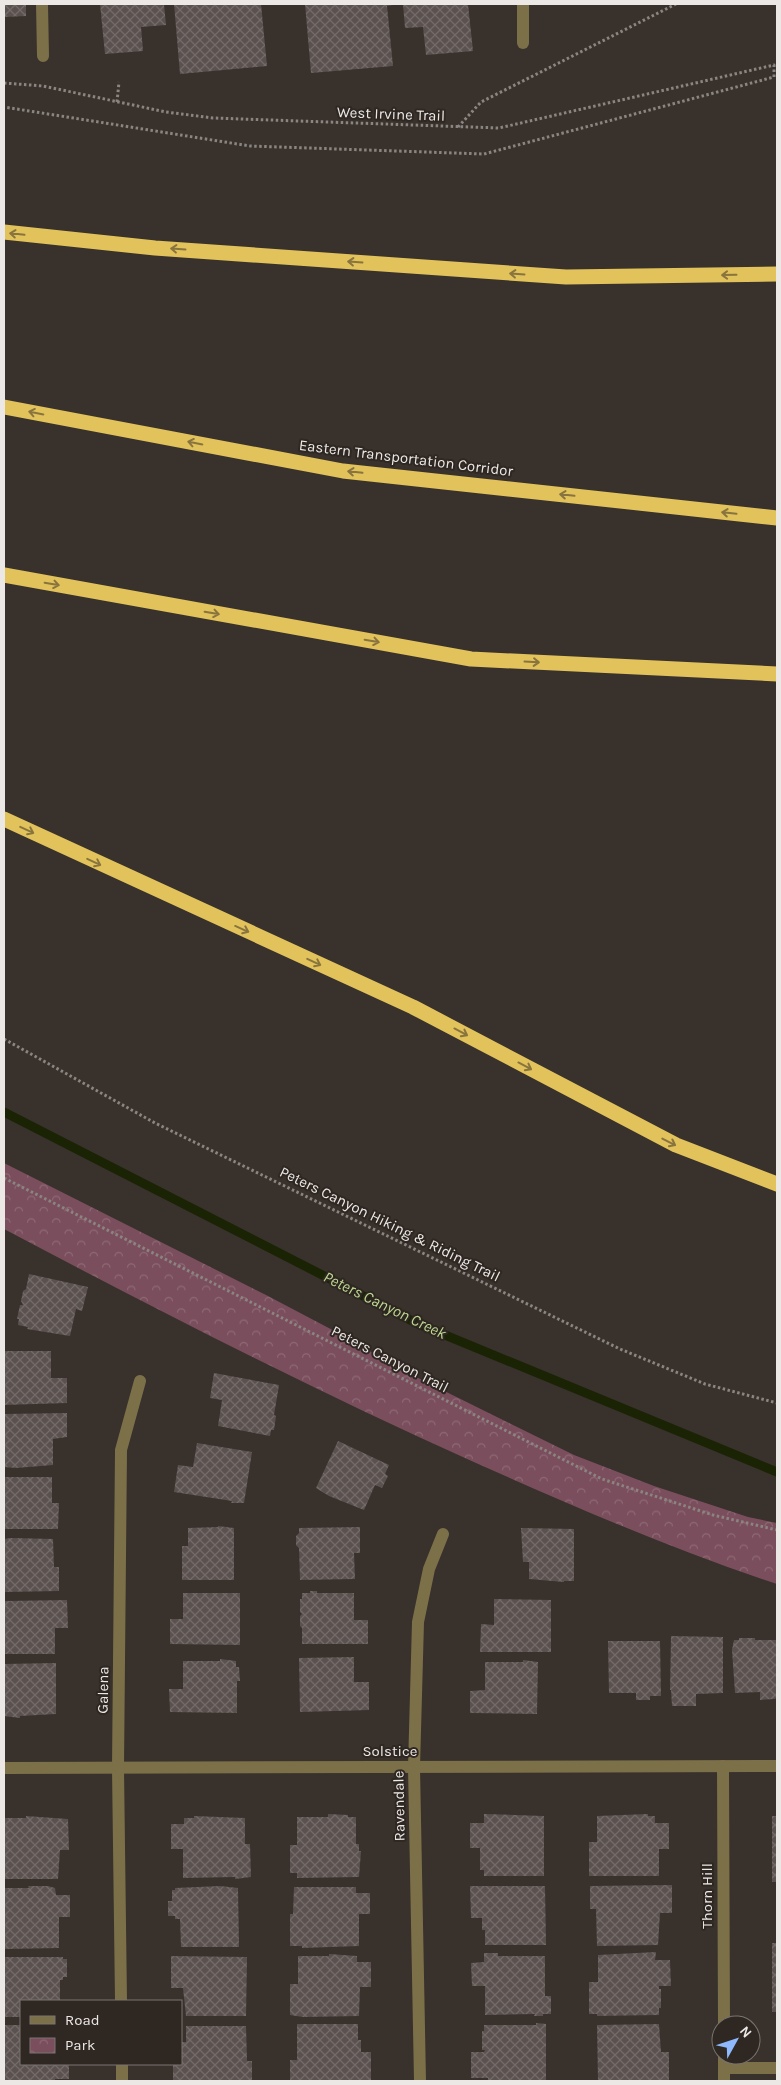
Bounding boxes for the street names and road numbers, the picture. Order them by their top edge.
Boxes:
street label: West Irvine Trail [337,103,445,125]
street label: Eastern Transportation Corridor [298,436,515,480]
street label: Peters Canyon Hiking & Riding Trail [277,1163,503,1285]
street label: Peters Canyon Trail [328,1322,452,1396]
street label: Galena [94,1666,112,1714]
street label: Solstice [363,1742,417,1760]
street label: Ravendale [389,1770,409,1842]
street label: Thorn Hill [698,1863,716,1929]

